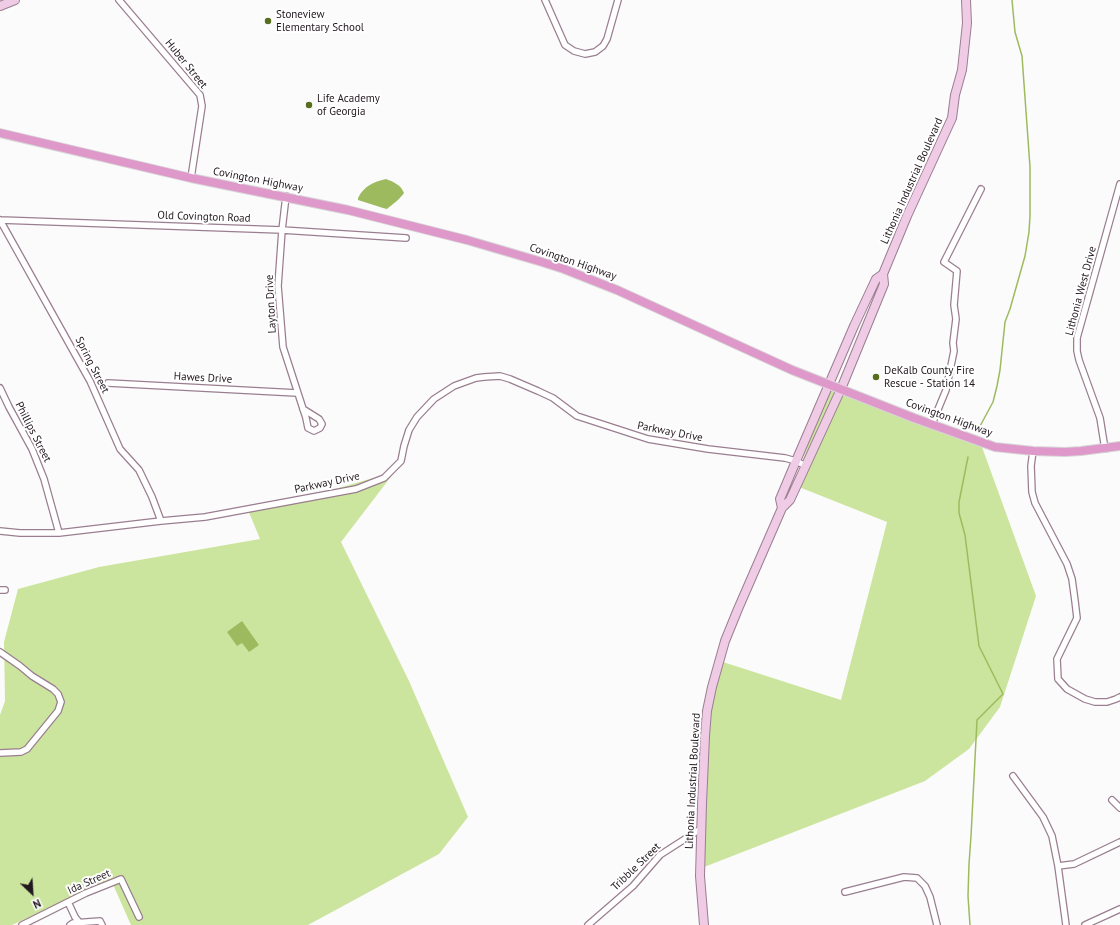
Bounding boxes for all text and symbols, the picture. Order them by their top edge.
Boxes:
place label: Stoneview Elementary School [276,8,364,34]
marker: Stoneview Elementary School [263,16,273,26]
street label: Huber Street [162,37,210,91]
place label: Life Academy of Georgia [317,92,380,118]
marker: Life Academy of Georgia [304,100,314,110]
street label: Lithonia Industrial Boulevard [878,116,946,246]
street label: Covington Highway [212,165,304,195]
street label: Old Covington Road [157,209,251,225]
street label: Covington Highway [528,241,618,283]
street label: Lithonia West Drive [1063,245,1099,337]
street label: Layton Drive [263,274,279,334]
street label: Spring Street [72,335,112,395]
place label: DeKalb County Fire Rescue - Station 14 [884,364,975,390]
street label: Hawes Drive [173,370,233,386]
marker: DeKalb County Fire Rescue - Station 14 [871,372,881,382]
street label: Covington Highway [904,396,994,440]
street label: Phillips Street [12,400,54,464]
street label: Parkway Drive [636,419,704,445]
street label: Parkway Drive [293,470,361,496]
street label: Lithonia Industrial Boulevard [683,712,703,850]
street label: Tribble Street [609,840,663,894]
street label: Ida Street [65,867,113,897]
north arrow [12,873,52,913]
text: N [31,896,43,912]

